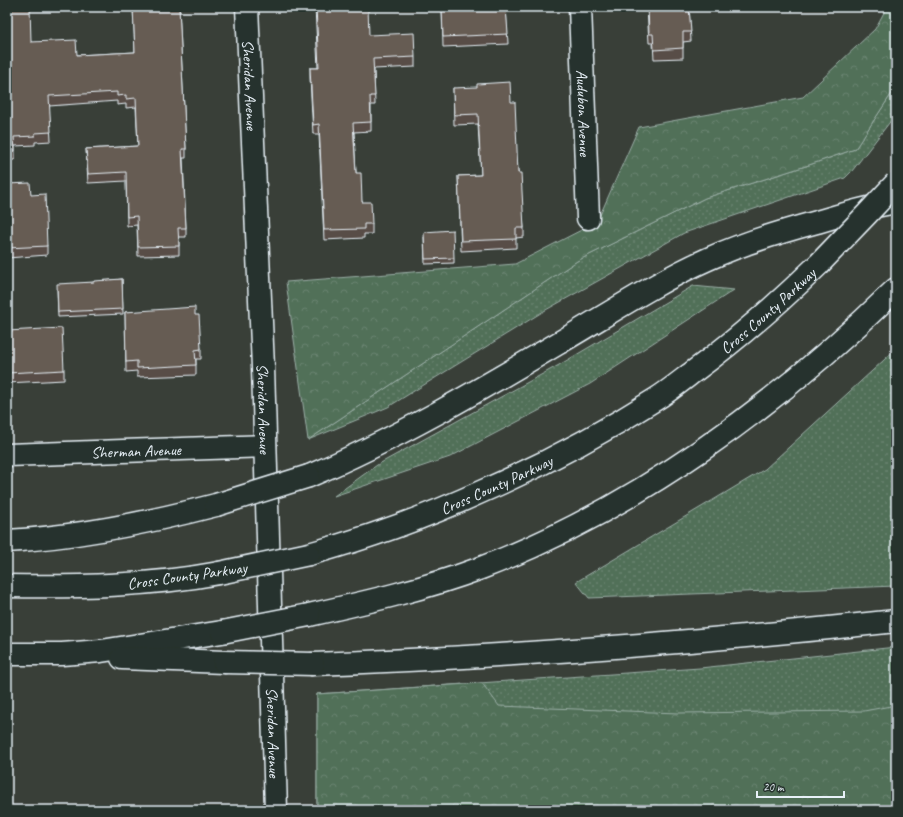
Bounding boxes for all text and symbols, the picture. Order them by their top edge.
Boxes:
street label: Sheridan Avenue [237,39,262,132]
street label: Audubon Avenue [571,69,595,158]
street label: Cross County Parkway [716,263,821,358]
street label: Sheridan Avenue [252,363,275,456]
street label: Sherman Avenue [91,440,183,463]
street label: Cross County Parkway [438,450,557,519]
street label: Cross County Parkway [126,557,250,594]
street label: Sheridan Avenue [261,687,284,780]
scale bar [757,773,844,799]
text: 20 m [763,779,785,795]

